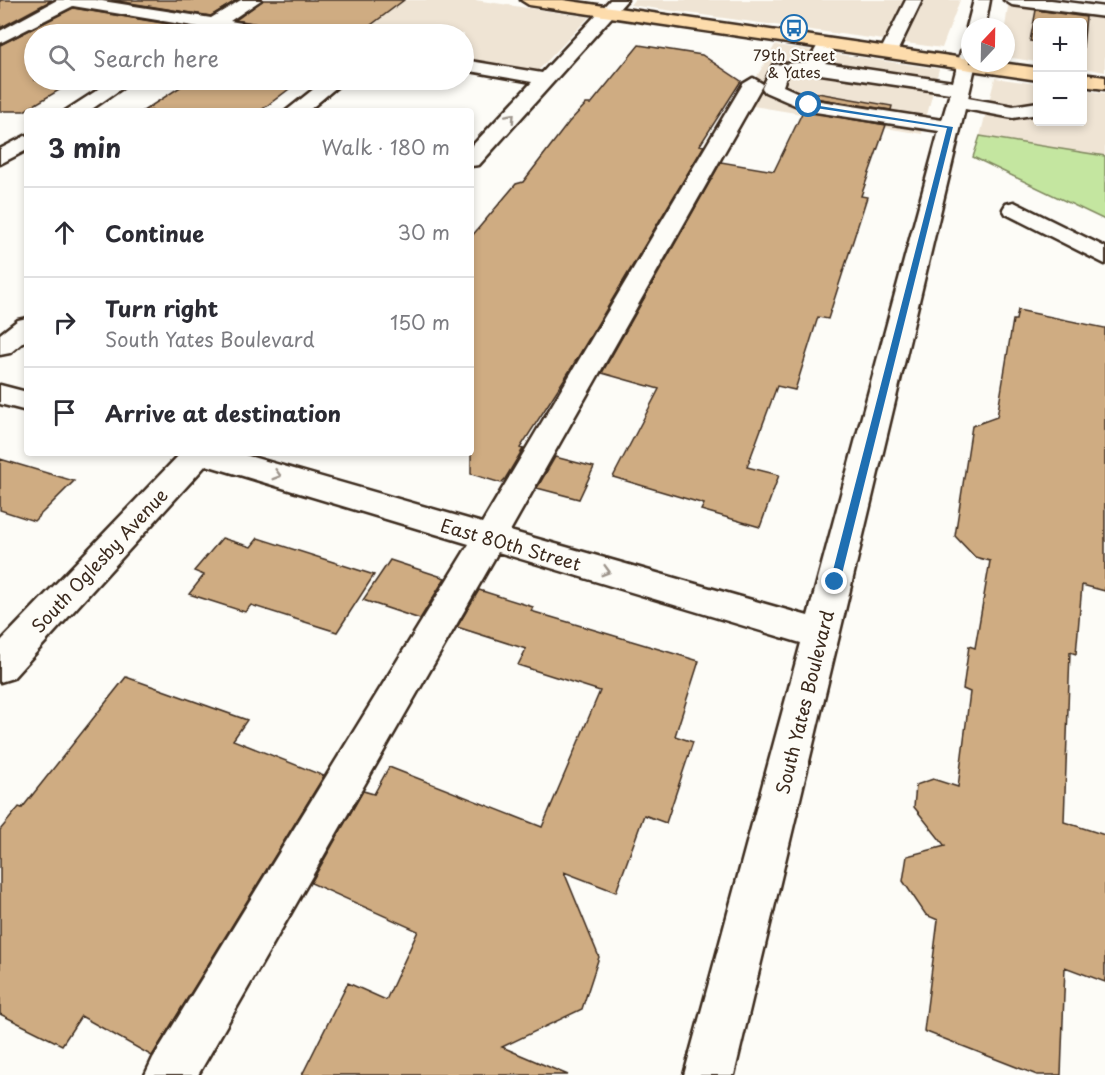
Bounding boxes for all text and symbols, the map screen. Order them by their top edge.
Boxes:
bus stop icon: 79th Street & Yates [779,13,809,43]
north arrow [961,18,1015,72]
map controls [1033,18,1087,126]
button: + [1033,18,1087,72]
search box [24,24,474,90]
icon: search [45,41,78,74]
text: Search here [93,41,219,74]
place label: 79th Street & Yates [753,43,835,83]
button: − [1033,72,1087,126]
route start [795,91,821,117]
one-way arrow [504,113,515,124]
text: 3 min [48,128,121,167]
text: Walk · 180 m [322,132,450,162]
icon: ahead [48,216,81,249]
text: Continue [105,216,204,249]
text: 30 m [397,217,450,247]
text: Turn right [105,291,218,324]
icon: right [48,306,81,339]
text: 150 m [390,307,450,337]
text: South Yates Boulevard [105,324,315,354]
icon: arrive [48,396,81,429]
text: Arrive at destination [105,396,341,429]
one-way arrow [272,468,282,480]
street label: South Oglesby Avenue [25,481,173,638]
street label: East 80th Street [438,511,584,577]
one-way arrow [600,564,611,576]
route end [821,568,847,594]
street label: South Yates Boulevard [768,607,840,797]

